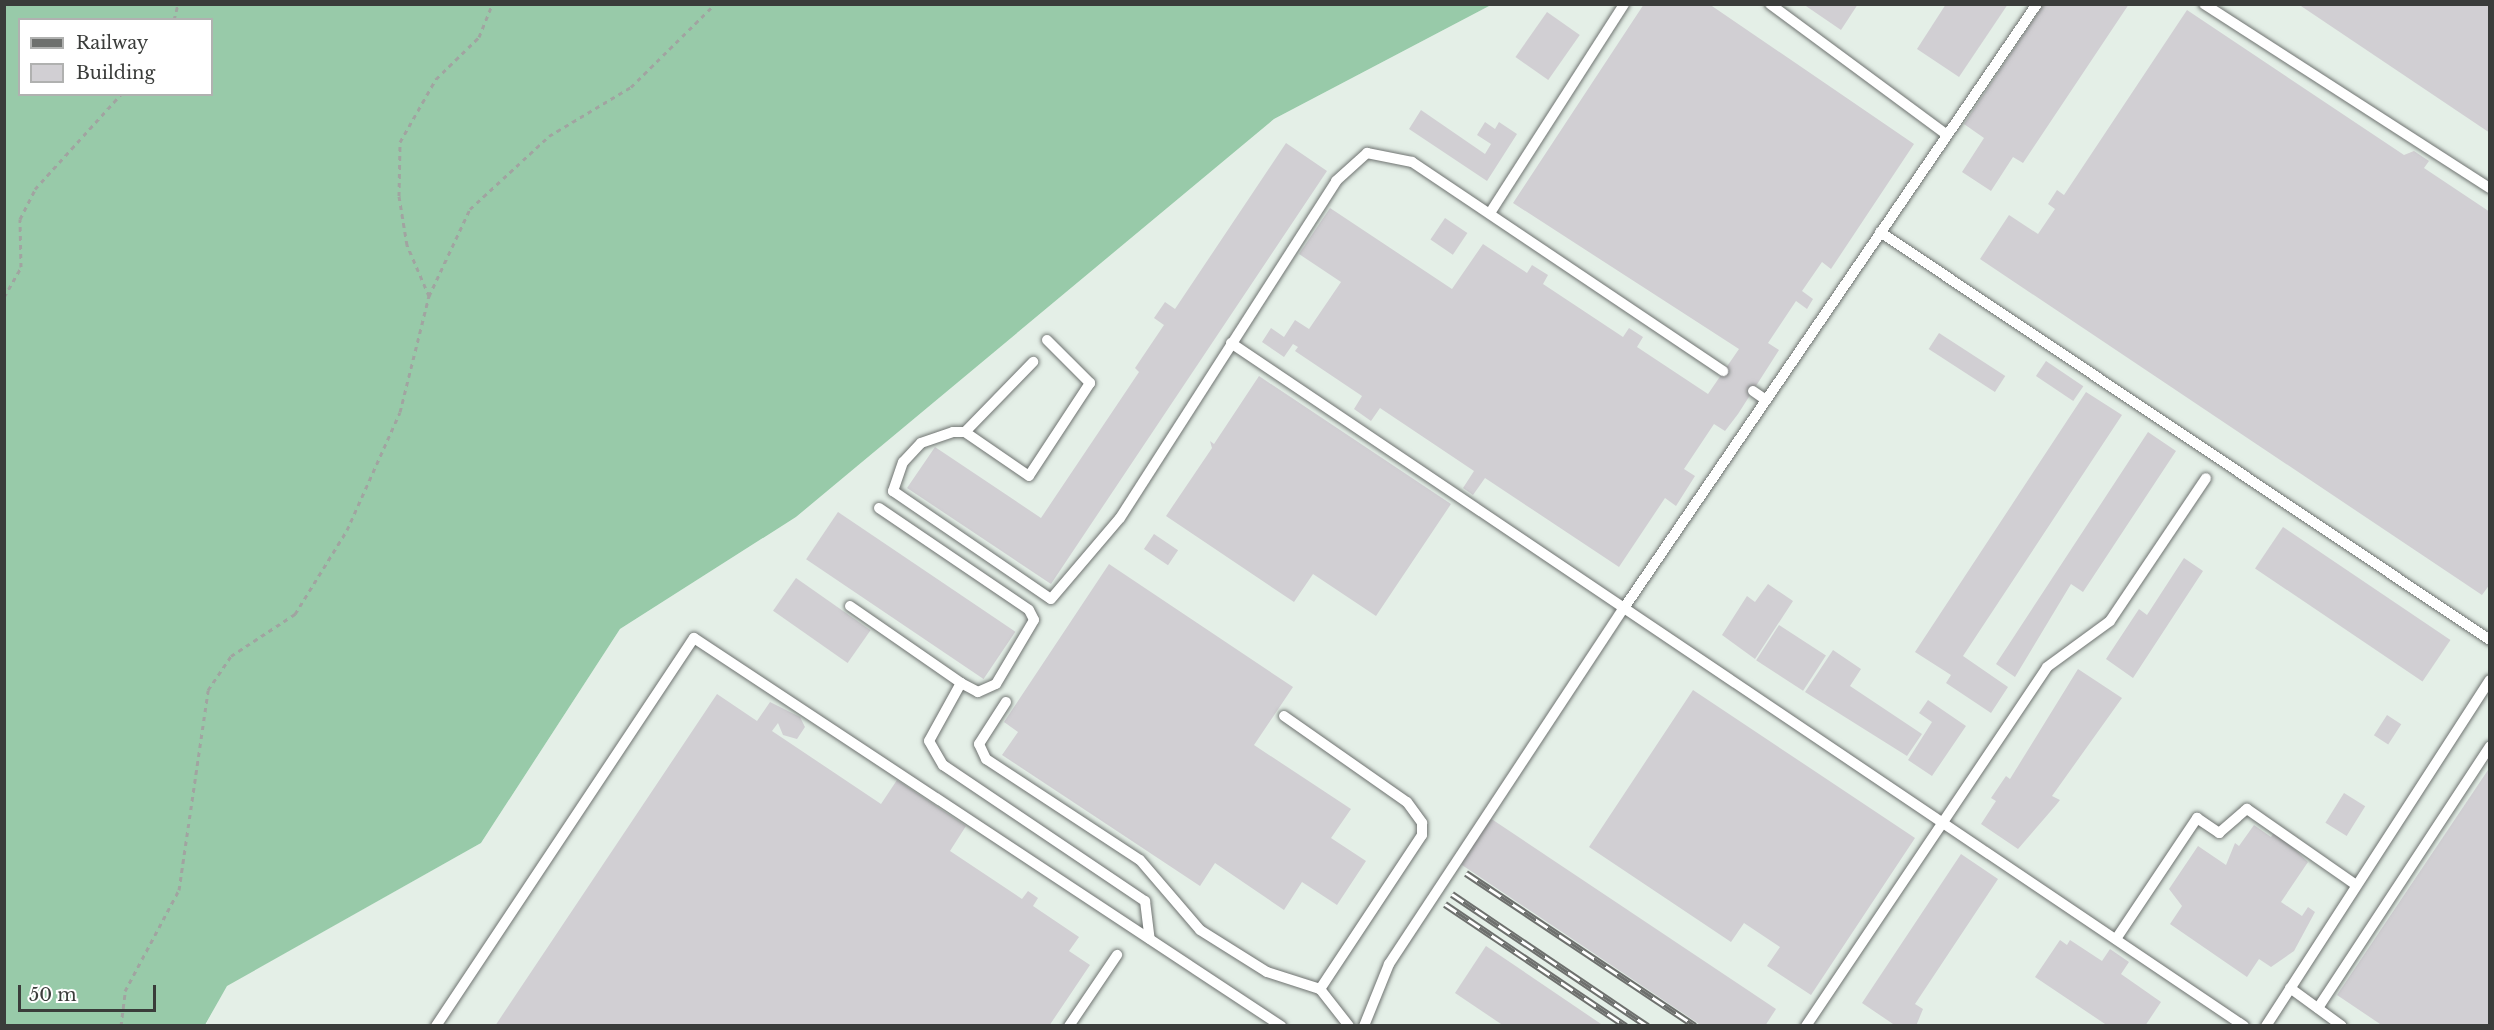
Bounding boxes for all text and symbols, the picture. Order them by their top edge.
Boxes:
legend [18,18,213,96]
text: Railway [76,32,148,54]
text: Building [76,62,155,84]
scale bar [21,973,159,1011]
text: 50 m [29,984,77,1006]

